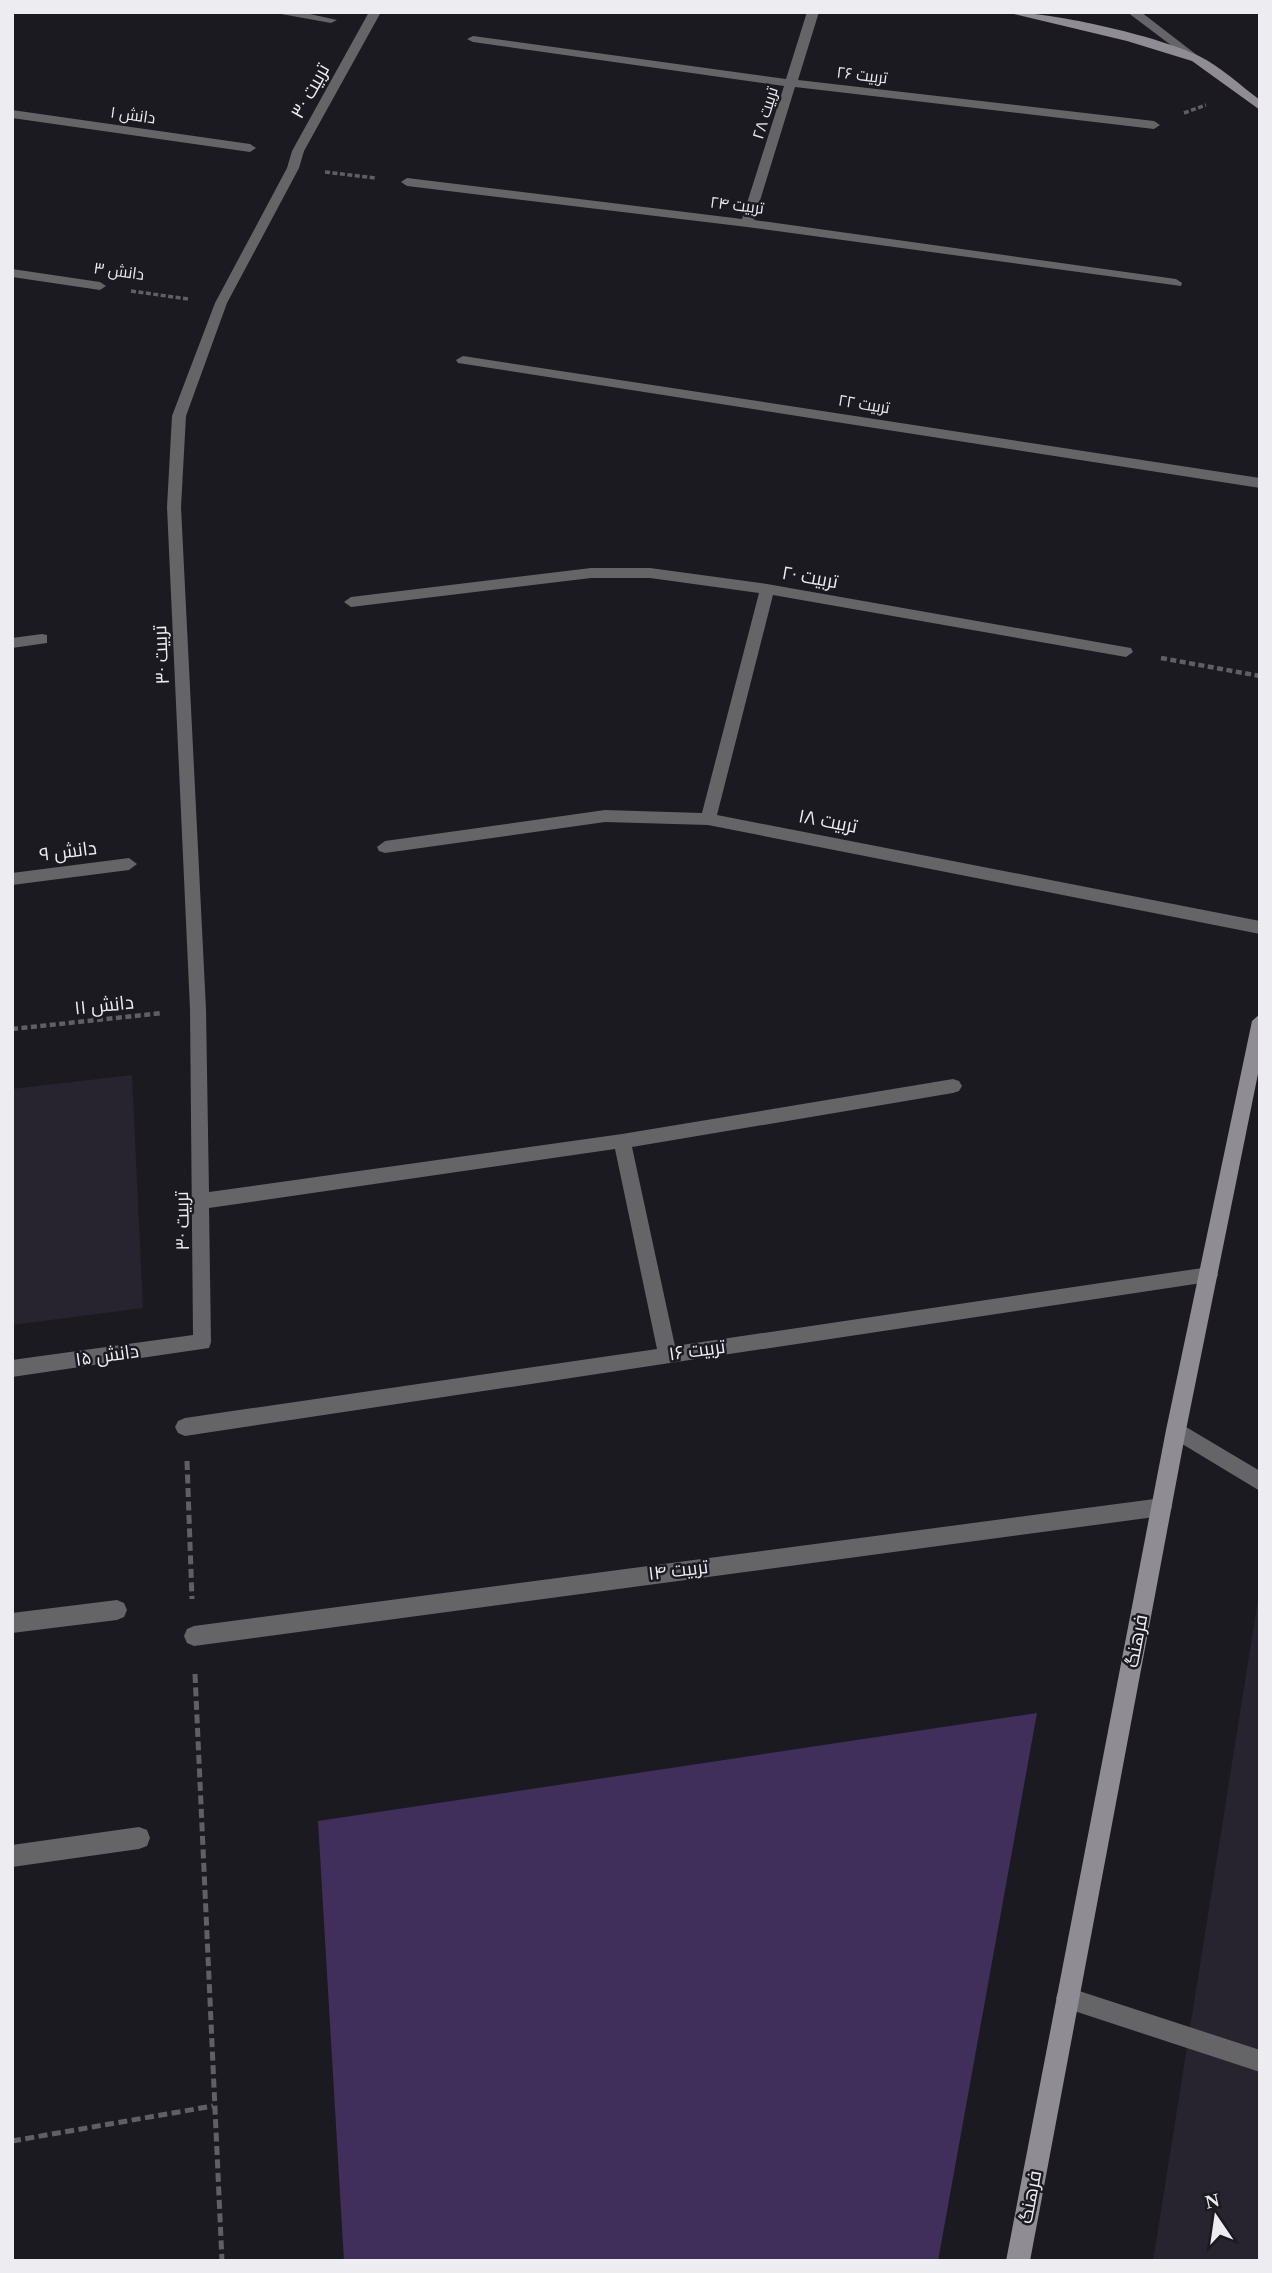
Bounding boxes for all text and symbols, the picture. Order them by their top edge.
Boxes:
street label: تربیت ۳۰ [286,60,334,123]
street label: تربیت ۲۶ [835,63,889,88]
street label: تربیت ۲۸ [749,84,782,141]
street label: دانش ۱ [109,103,157,129]
street label: تربیت ۲۴ [709,193,766,218]
street label: دانش ۳ [92,259,145,285]
street label: تربیت ۲۲ [837,392,892,418]
street label: تربیت ۲۰ [780,562,840,593]
street label: تربیت ۳۰ [149,625,174,685]
street label: تربیت ۱۸ [797,805,859,838]
street label: دانش ۹ [38,837,98,866]
street label: دانش ۱۱ [73,991,135,1020]
street label: تربیت ۳۰ [171,1191,194,1251]
street label: تربیت ۱۶ [667,1336,727,1365]
street label: دانش ۱۵ [74,1340,140,1371]
street label: تربیت ۱۴ [647,1556,709,1585]
street label: فرهنگ [1121,1613,1152,1669]
street label: فرهنگ [1015,2169,1046,2225]
north arrow [1181,2182,1251,2252]
text: N [1203,2189,1222,2213]

